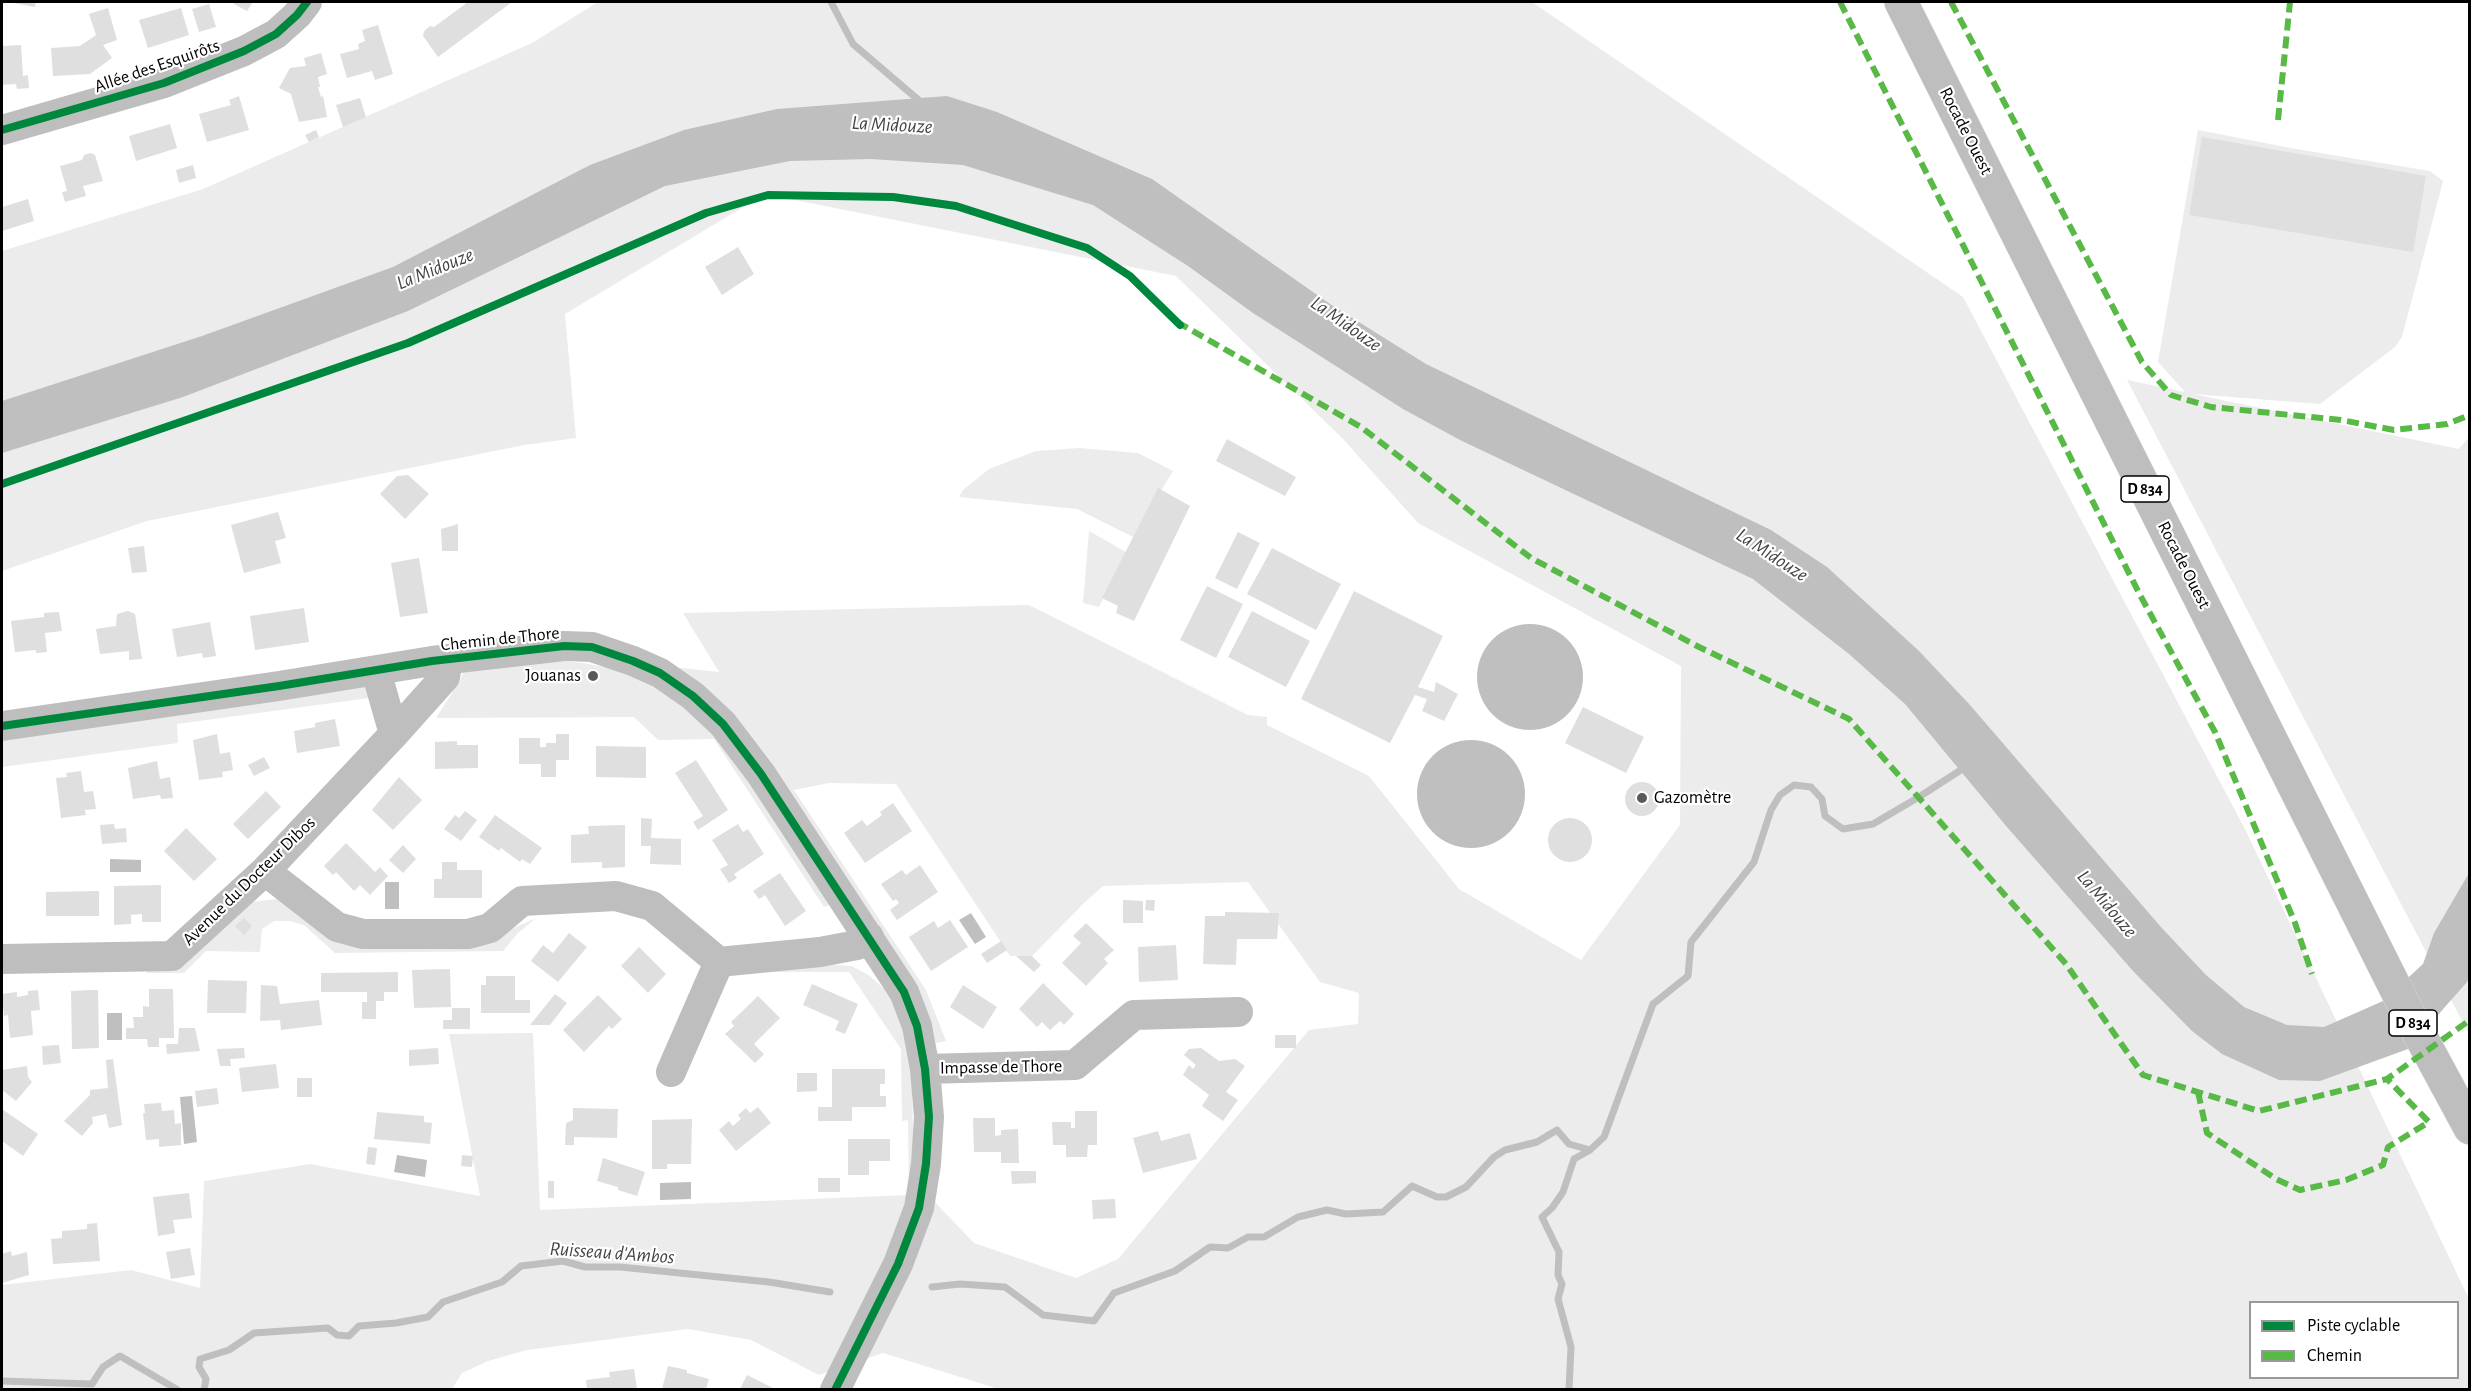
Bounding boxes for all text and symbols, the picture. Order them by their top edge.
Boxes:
street label: Allée des Esquirôts [91,34,223,98]
street label: Rocade Ouest [1935,84,1997,178]
water label: La Midouze [851,111,933,139]
water label: La Midouze [393,243,477,295]
water label: La Midouze [1306,291,1386,357]
road number: D 834 [2121,476,2169,502]
street label: Rocade Ouest [2153,518,2215,612]
water label: La Midouze [1731,523,1813,587]
street label: Chemin de Thore [440,622,560,656]
place label: Jouanas [525,665,581,687]
marker: Jouanas [586,669,600,683]
place label: Gazomètre [1654,787,1731,809]
marker: Gazomètre [1635,791,1649,805]
street label: Avenue du Docteur Dibos [178,812,320,950]
water label: La Midouze [2072,865,2142,943]
road number: D 834 [2389,1010,2437,1036]
street label: Impasse de Thore [940,1055,1062,1079]
water label: Ruisseau d'Ambos [549,1237,675,1269]
legend [2249,1301,2459,1379]
text: Piste cyclable [2307,1317,2400,1335]
text: Chemin [2307,1347,2362,1365]

